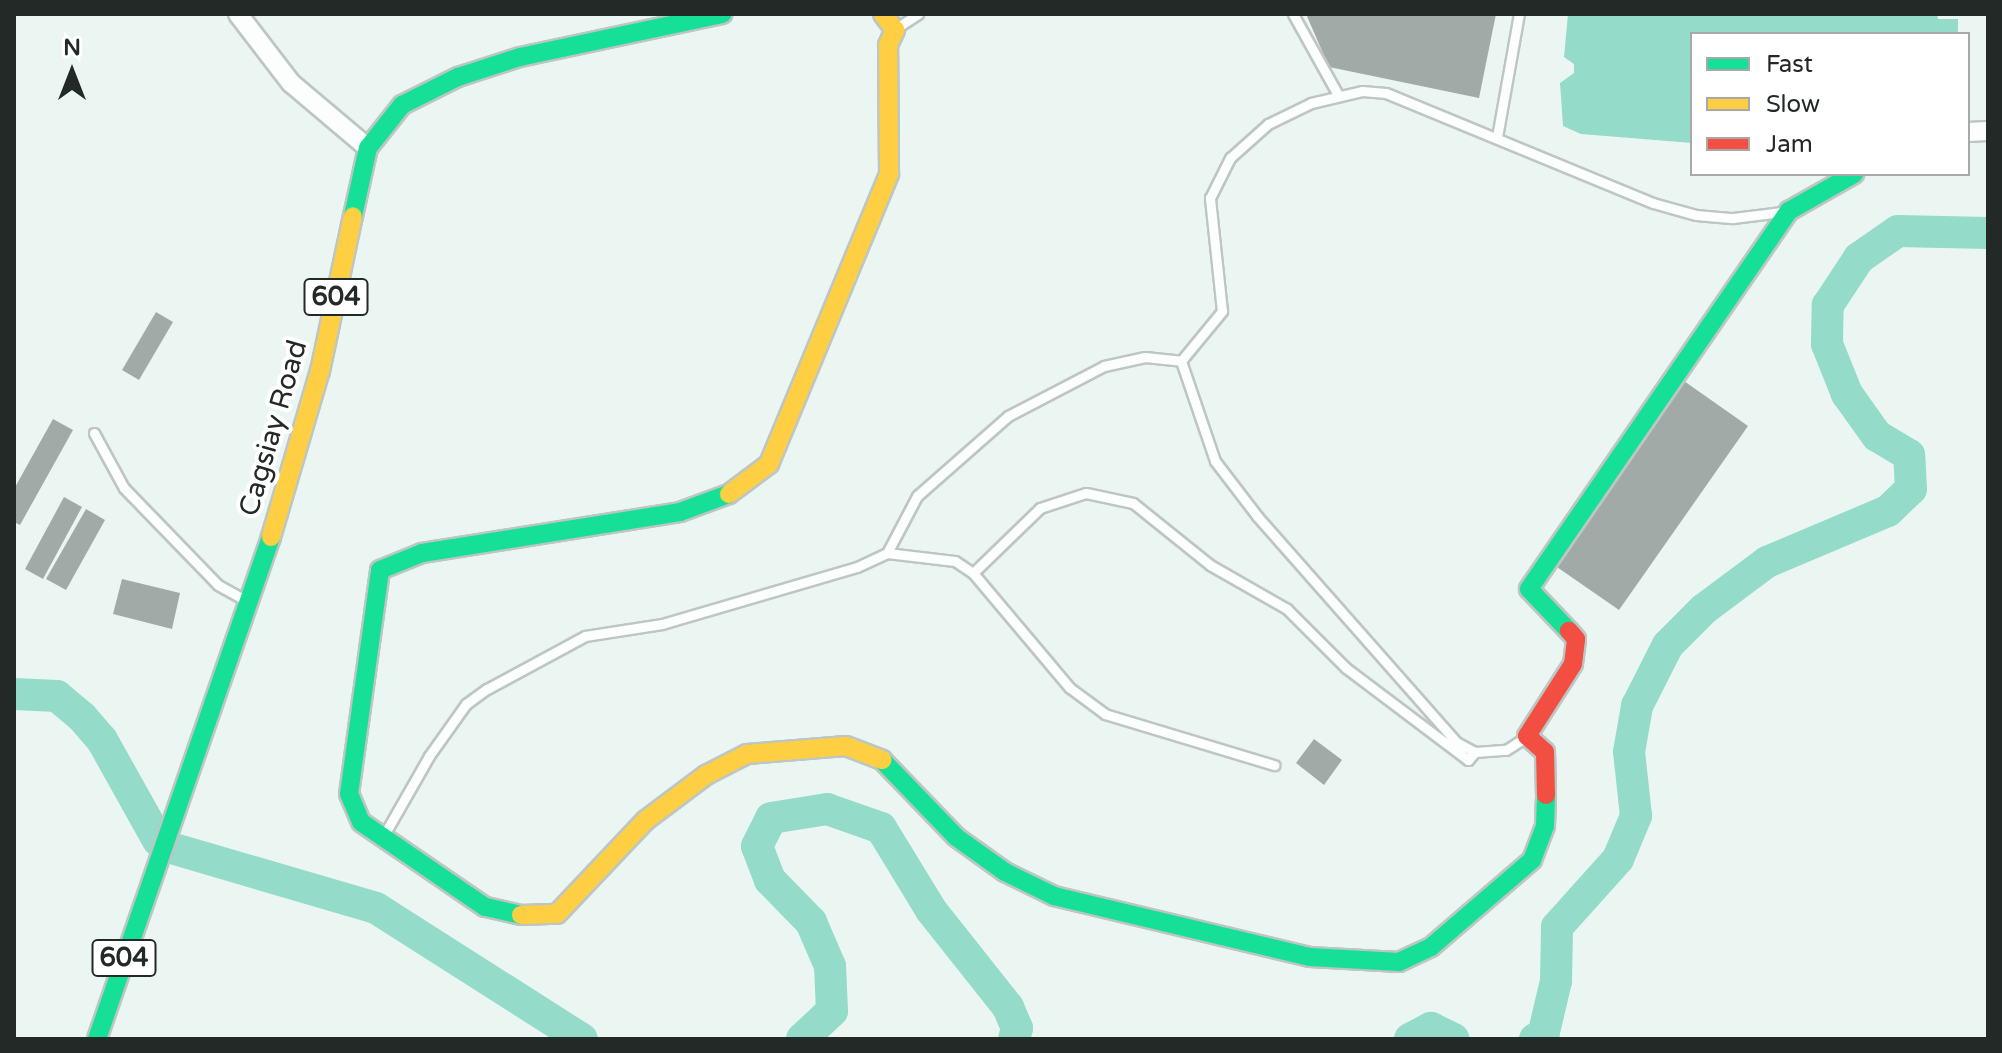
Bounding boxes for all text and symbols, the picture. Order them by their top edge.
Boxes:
north arrow [32,32,112,112]
legend [1690,32,1970,176]
text: N [63,35,81,61]
text: Fast [1766,50,1813,79]
text: Slow [1766,90,1820,119]
text: Jam [1766,130,1813,159]
road number: 604 [302,275,370,319]
street label: Cagsiay Road [232,336,314,520]
road number: 604 [90,936,158,980]

